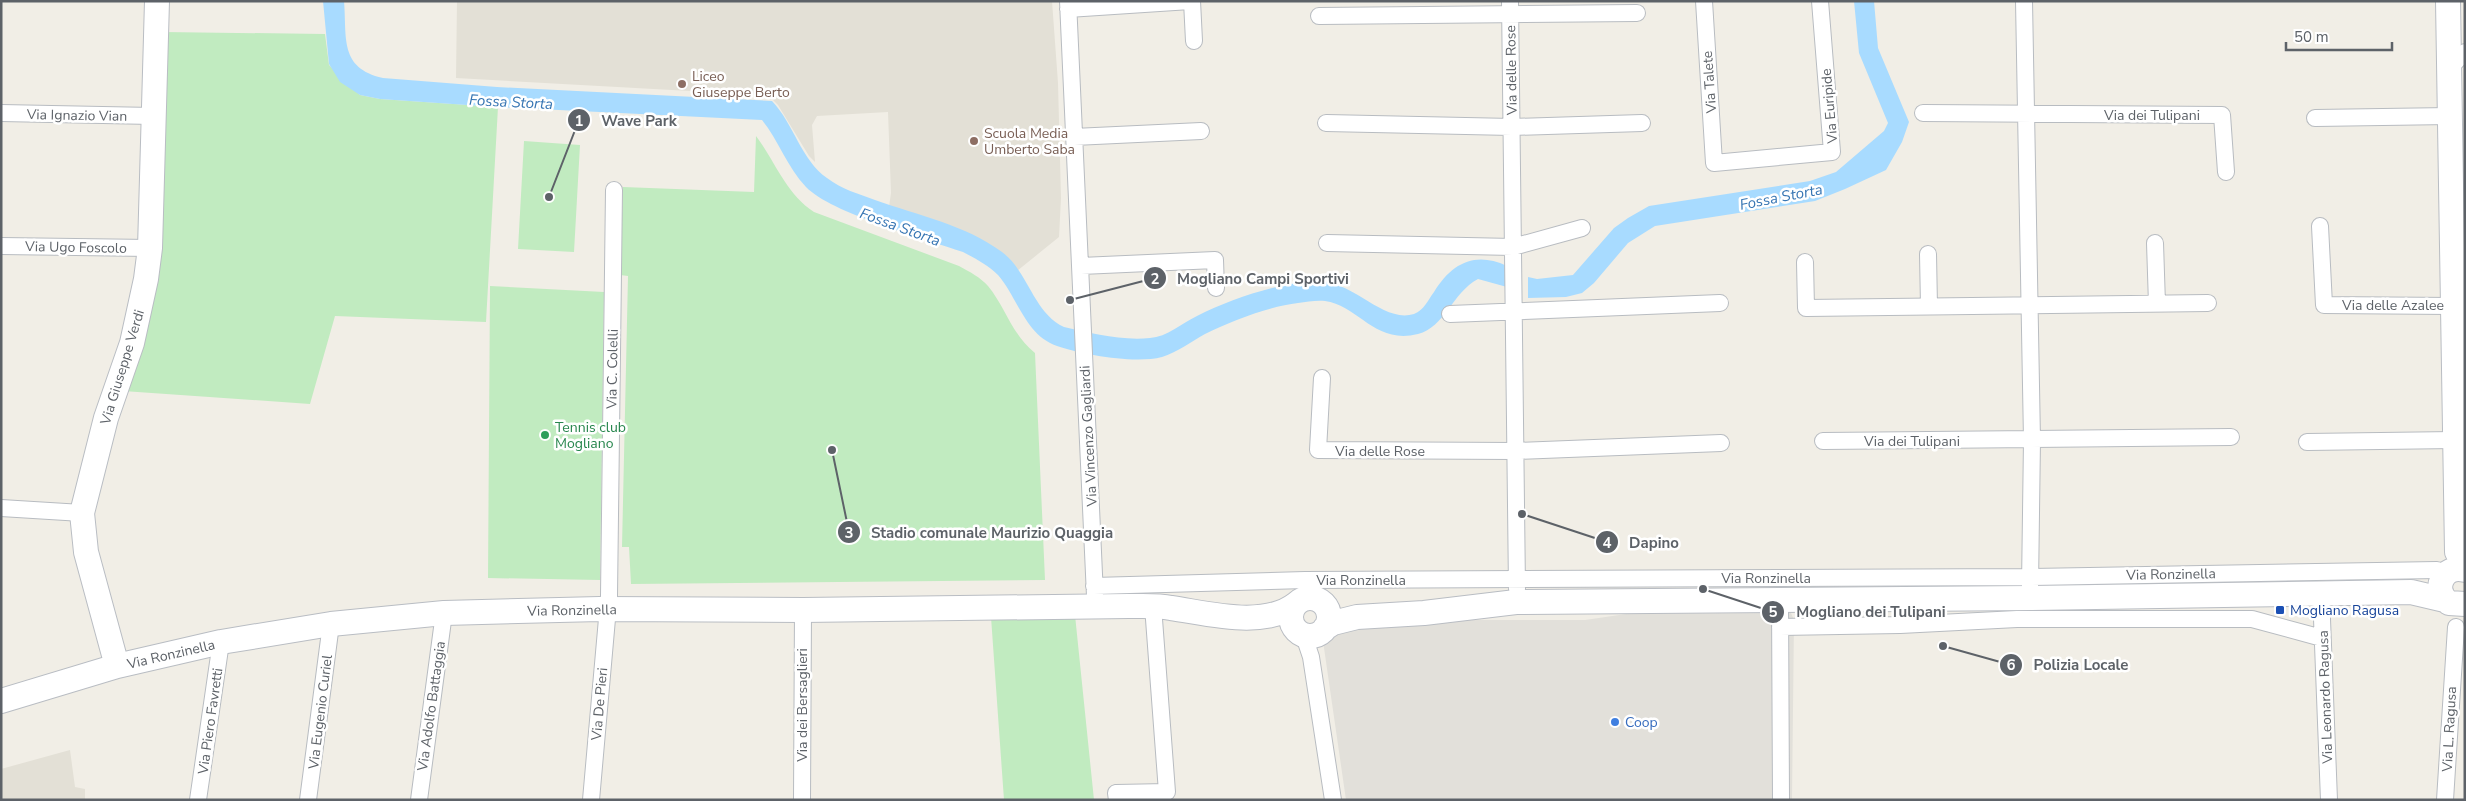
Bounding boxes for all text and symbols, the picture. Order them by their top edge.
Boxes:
scale bar [2286,20,2392,52]
street label: Via delle Rose [1501,25,1522,116]
text: 50 m [2294,27,2329,47]
street label: Via Talete [1698,50,1721,115]
place label: Liceo Giuseppe Berto [692,67,790,102]
street label: Via Euripide [1817,68,1842,145]
marker: Liceo Giuseppe Berto [676,78,688,90]
water label: Fossa Storta [468,90,554,114]
street label: Via Ignazio Vian [26,105,127,126]
callout: Wave Park [566,105,686,135]
street label: Via dei Tulipani [2103,106,2200,125]
text: 1 [574,111,584,131]
text: Wave Park [601,111,678,131]
place label: Scuola Media Umberto Saba [984,124,1075,159]
marker: Scuola Media Umberto Saba [968,135,980,147]
water label: Fossa Storta [1738,179,1824,215]
water label: Fossa Storta [857,203,943,251]
street label: Via Ugo Foscolo [24,237,127,258]
callout: Mogliano Campi Sportivi [1143,263,1359,293]
text: 2 [1150,269,1160,289]
text: Mogliano Campi Sportivi [1177,269,1349,289]
street label: Via delle Azalee [2341,296,2444,315]
street label: Via Giuseppe Verdi [96,307,149,428]
street label: Via C. Colelli [602,329,623,410]
street label: Via Vincenzo Gagliardi [1075,365,1102,508]
place label: Tennis club Mogliano [555,418,626,453]
marker: Tennis club Mogliano [539,429,551,441]
street label: Via dei Tulipani [1863,432,1960,451]
street label: Via delle Rose [1334,442,1425,461]
callout: Stadio comunale Maurizio Quaggia [836,517,1123,547]
text: 3 [844,523,854,543]
text: Stadio comunale Maurizio Quaggia [871,523,1113,543]
callout: Dapino [1594,527,1689,557]
text: 4 [1602,533,1612,553]
text: Dapino [1629,533,1679,553]
street label: Via Ronzinella [2125,564,2216,585]
street label: Via Ronzinella [1720,569,1811,588]
street label: Via Ronzinella [1315,571,1406,590]
callout: Mogliano dei Tulipani [1761,597,1955,627]
street label: Via Ronzinella [526,600,617,621]
place label: Mogliano Ragusa [2290,601,2399,620]
text: 5 [1768,602,1778,622]
text: Mogliano dei Tulipani [1796,602,1946,622]
marker: Mogliano Ragusa [2274,604,2286,616]
street label: Via Leonardo Ragusa [2314,630,2337,765]
street label: Via Ronzinella [124,635,217,674]
street label: Via Adolfo Battaggia [413,640,450,773]
street label: Via dei Bersaglieri [793,648,812,763]
callout: Polizia Locale [1999,650,2139,680]
street label: Via Eugenio Curiel [304,653,337,771]
text: 6 [2006,655,2016,675]
text: Polizia Locale [2034,655,2128,675]
street label: Via Piero Favretti [194,667,227,776]
street label: Via De Pieri [587,667,612,742]
street label: Via L. Ragusa [2438,686,2461,773]
place label: Coop [1625,713,1658,732]
marker: Coop [1609,716,1621,728]

